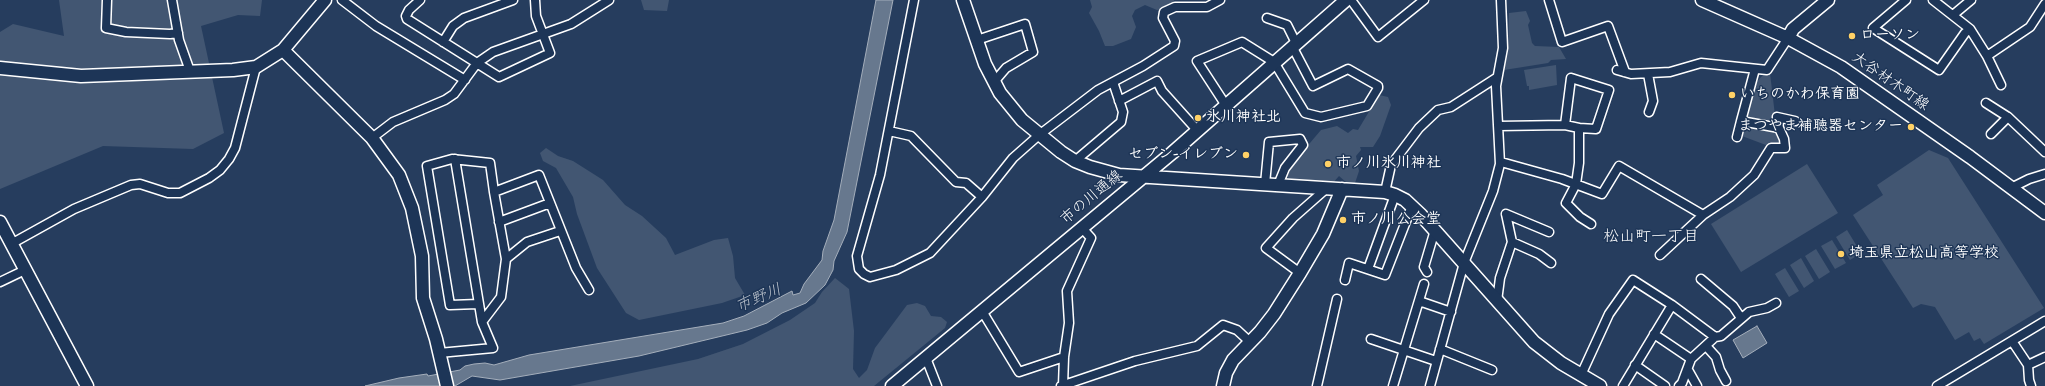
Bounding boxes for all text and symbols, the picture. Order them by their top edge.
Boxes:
place label: ローソン [1860,27,1920,45]
marker: ローソン [1847,31,1857,41]
street label: 大谷材木町線 [1848,49,1932,115]
place label: いちのかわ保育園 [1740,86,1860,104]
marker: いちのかわ保育園 [1727,90,1737,100]
place label: 氷川神社北 [1206,109,1281,127]
marker: 氷川神社北 [1193,113,1203,123]
place label: まつやま補聴器センター [1738,118,1903,136]
marker: まつやま補聴器センター [1906,122,1916,132]
place label: セブン-イレブン [1128,146,1238,164]
marker: セブン-イレブン [1241,150,1251,160]
place label: 市ノ川氷川神社 [1336,155,1441,173]
marker: 市ノ川氷川神社 [1323,159,1333,169]
street label: 市の川通線 [1057,167,1127,229]
place label: 市ノ川公会堂 [1351,211,1441,229]
marker: 市ノ川公会堂 [1338,215,1348,225]
district label: 松山町一丁目 [1603,228,1699,248]
place label: 埼玉県立松山高等学校 [1849,245,1999,263]
marker: 埼玉県立松山高等学校 [1836,249,1846,259]
water label: 市野川 [733,281,785,317]

